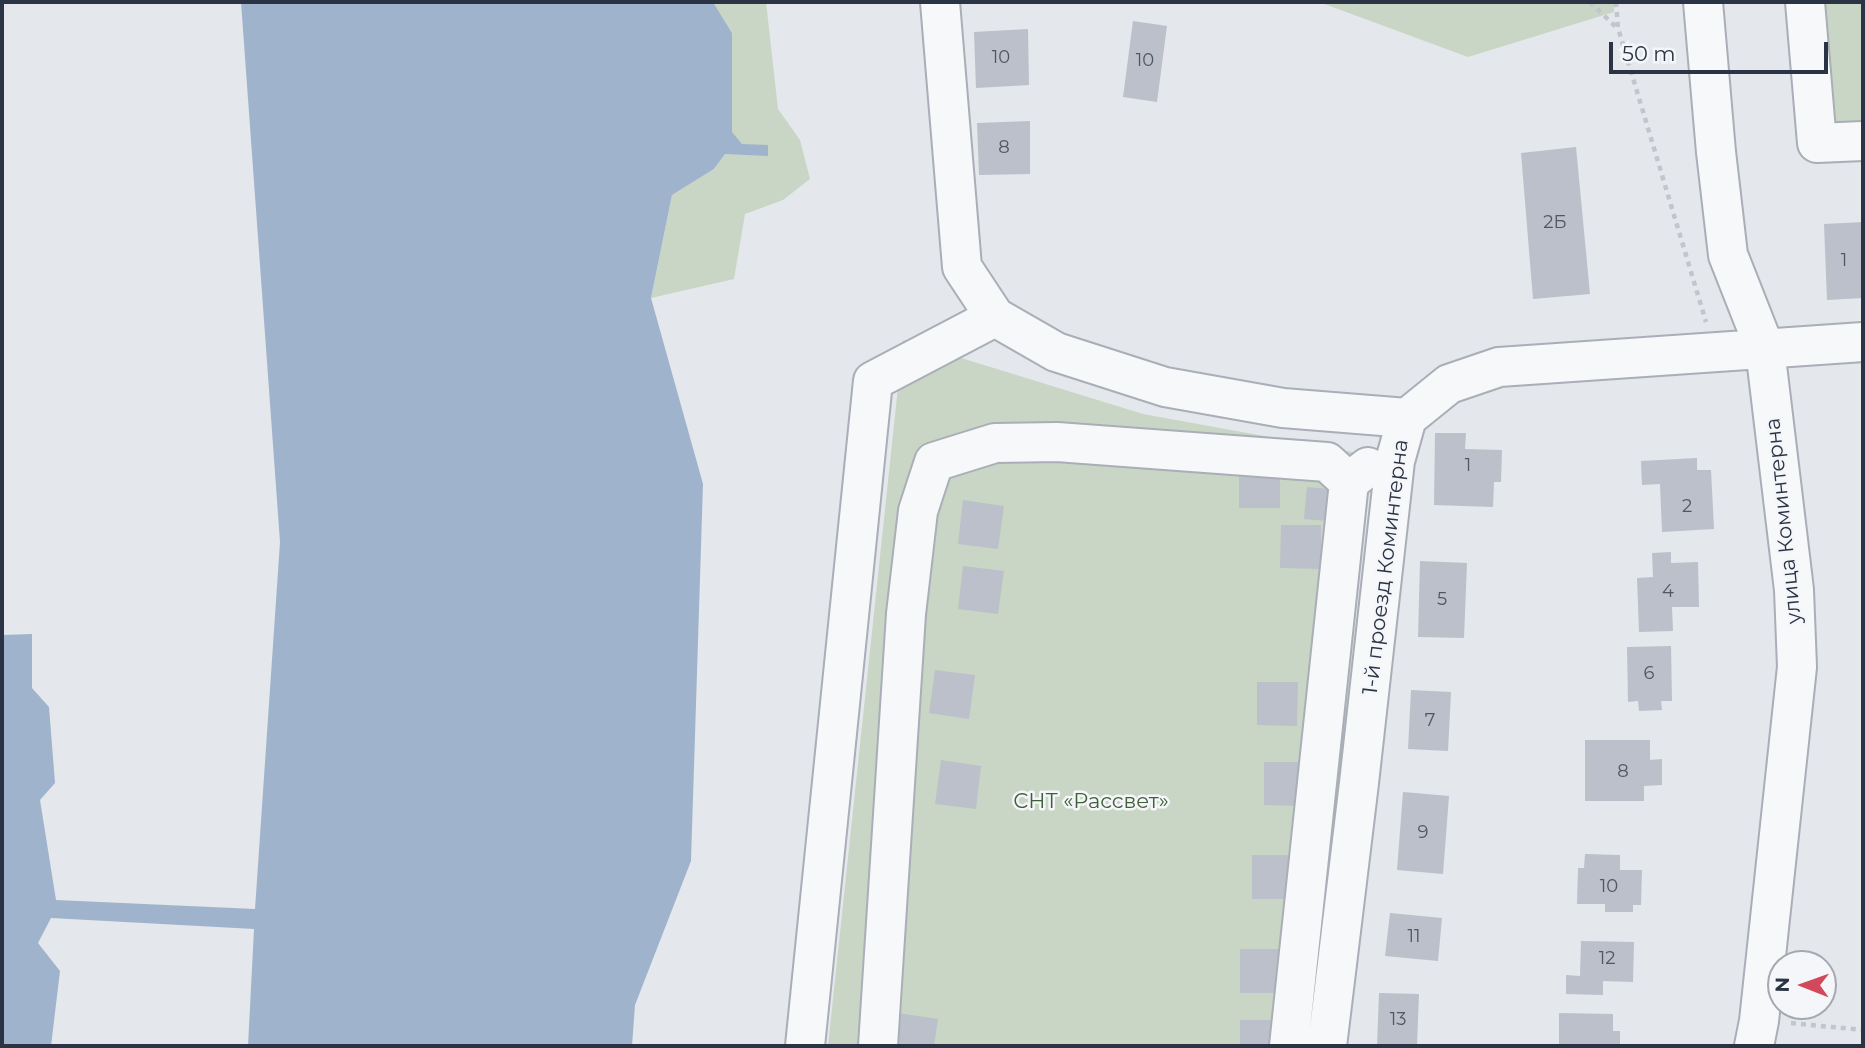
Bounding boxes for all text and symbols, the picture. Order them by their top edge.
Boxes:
scale bar [1613,28,1832,72]
text: 50 m [1622,41,1676,66]
house number: 10 [992,47,1010,69]
house number: 10 [1136,50,1154,72]
house number: 8 [998,137,1010,159]
house number: 2Б [1543,212,1567,234]
house number: 1 [1841,250,1847,272]
street label: улица Коминтерна [1761,417,1807,625]
street label: 1-й проезд Коминтерна [1358,438,1414,696]
house number: 1 [1465,455,1471,477]
house number: 2 [1682,496,1692,518]
house number: 4 [1662,581,1674,603]
house number: 5 [1437,589,1447,611]
house number: 6 [1644,663,1654,685]
house number: 7 [1425,710,1435,732]
house number: 8 [1617,761,1629,783]
park label: СНТ «Рассвет» [1013,789,1169,815]
house number: 9 [1418,822,1428,844]
house number: 10 [1600,876,1618,898]
house number: 11 [1408,926,1420,948]
house number: 12 [1599,948,1615,970]
north arrow [1767,950,1837,1020]
text: N [1771,977,1794,993]
house number: 13 [1390,1009,1406,1031]

